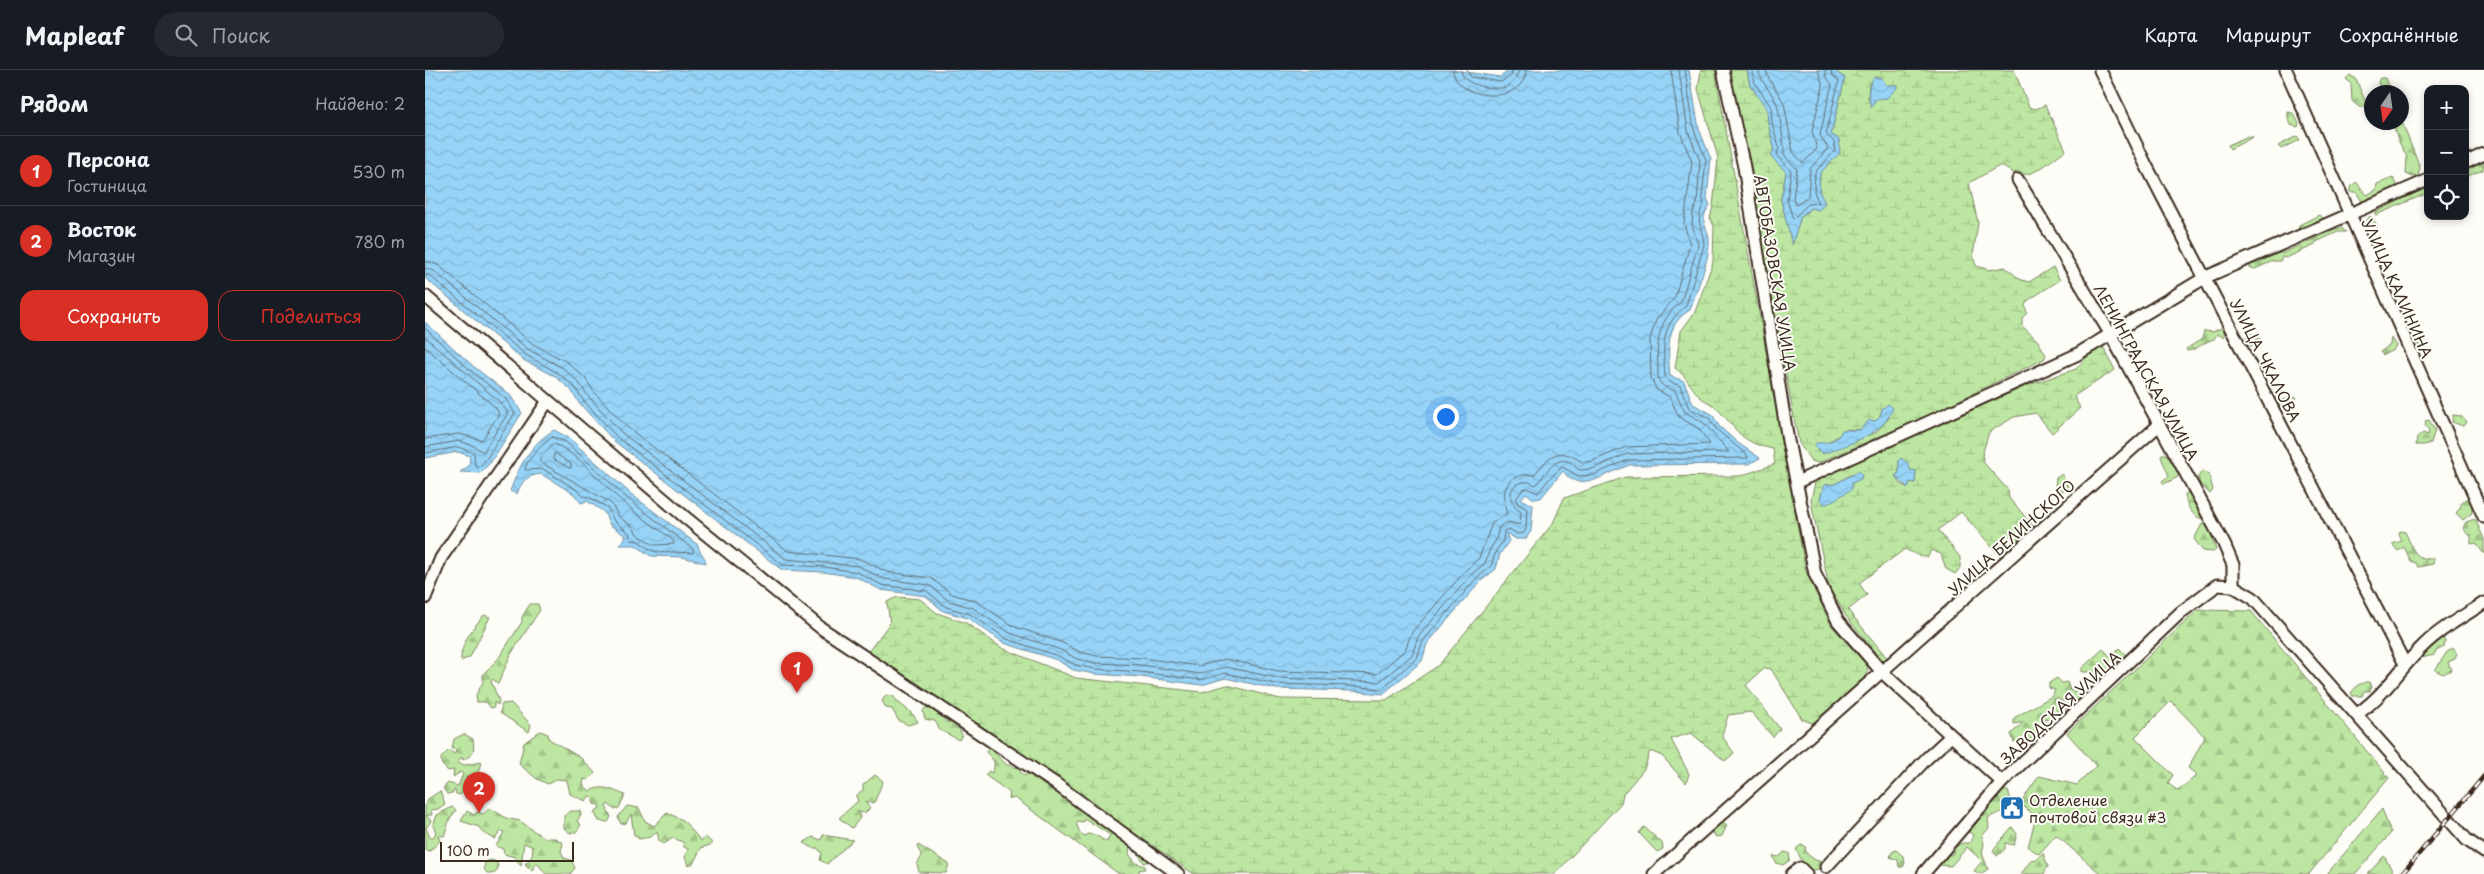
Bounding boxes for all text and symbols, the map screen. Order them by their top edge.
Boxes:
search box [154,12,504,57]
text: Mapleaf [25,17,124,53]
icon: search [172,21,200,49]
text: Поиск [212,21,270,49]
text: Карта [2145,21,2197,48]
text: Маршрут [2225,21,2311,48]
text: Сохранённые [2339,21,2459,48]
north arrow [2364,85,2409,130]
map controls [2424,85,2469,220]
button: + [2424,85,2469,130]
text: Рядом [20,87,88,119]
text: Найдено: 2 [315,91,405,115]
button: − [2424,130,2469,175]
text: Персона [67,145,150,173]
text: 1 [32,159,40,183]
text: 530 m [352,159,405,183]
text: Гостиница [67,173,147,197]
street label: АВТОБАЗОВСКАЯ УЛИЦА [1749,173,1803,373]
button: locate [2424,175,2469,220]
street label: УЛИЦА КАЛИНИНА [2357,214,2439,362]
text: Восток [67,215,136,243]
text: 2 [30,229,42,253]
text: 780 m [355,229,405,253]
text: Магазин [67,243,136,267]
street label: ЛЕНИНГРАДСКАЯ УЛИЦА [2089,280,2205,464]
button: Сохранить [20,290,208,341]
button: Поделиться [218,290,405,341]
street label: УЛИЦА ЧКАЛОВА [2225,295,2307,426]
your location [1433,404,1459,430]
street label: УЛИЦА БЕЛИНСКОГО [1942,474,2080,600]
street label: ЗАВОДСКАЯ УЛИЦА [1995,645,2125,769]
pin: 1 [781,652,813,693]
pin: 2 [463,772,495,813]
place label: Отделение почтовой связи #3 [2029,788,2166,828]
public building icon: Отделение почтовой связи #3 [1999,795,2025,821]
scale bar [440,839,574,862]
text: 100 m [447,840,490,861]

